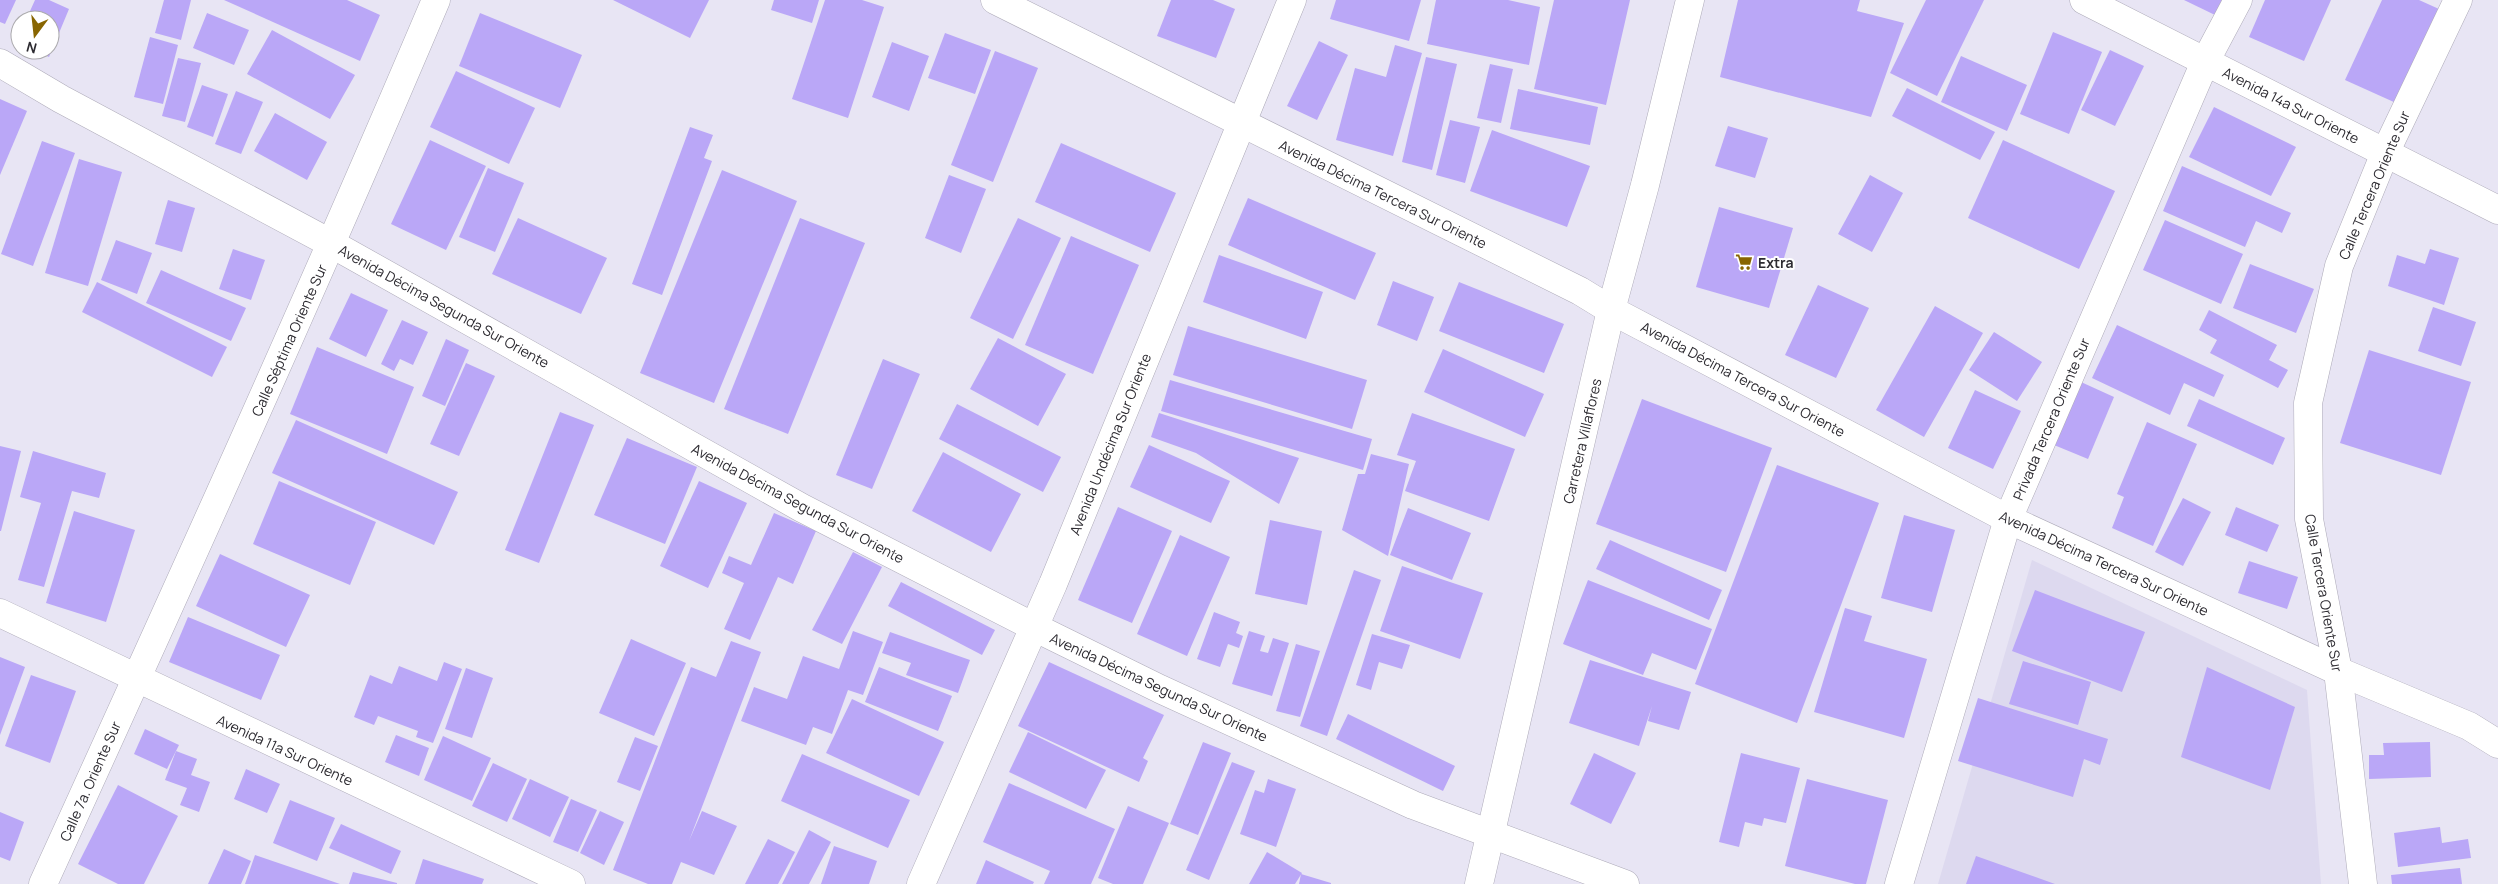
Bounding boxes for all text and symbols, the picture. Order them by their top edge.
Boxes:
north arrow [10,10,60,60]
text: N [24,38,39,59]
street label: Avenida 14a Sur Oriente [2219,62,2363,148]
street label: Calle Tercera Oriente Sur [2334,108,2414,262]
street label: Avenida Décima Tercera Sur Oriente [1276,135,1490,253]
street label: Avenida Décima Segunda Sur Oriente [335,240,553,372]
supermarket icon: Extra [1734,252,1754,272]
place label: Extra [1758,253,1793,272]
street label: Calle Séptima Oriente Sur [247,261,331,419]
street label: Avenida Décima Tercera Sur Oriente [1638,317,1848,441]
street label: Privada Tercera Oriente Sur [2008,335,2094,503]
street label: Avenida Undécima Sur Oriente [1065,350,1155,538]
street label: Carretera Villaflores [1558,376,1606,506]
street label: Avenida Décima Segunda Sur Oriente [688,439,908,567]
street label: Avenida Décima Tercera Sur Oriente [1996,506,2212,620]
street label: Calle Tercera Oriente Sur [2301,513,2347,673]
street label: Avenida Décima Segunda Sur Oriente [1047,628,1271,746]
street label: Avenida 11a Sur Oriente [214,710,356,790]
street label: Calle 7a. Oriente Sur [55,718,125,844]

